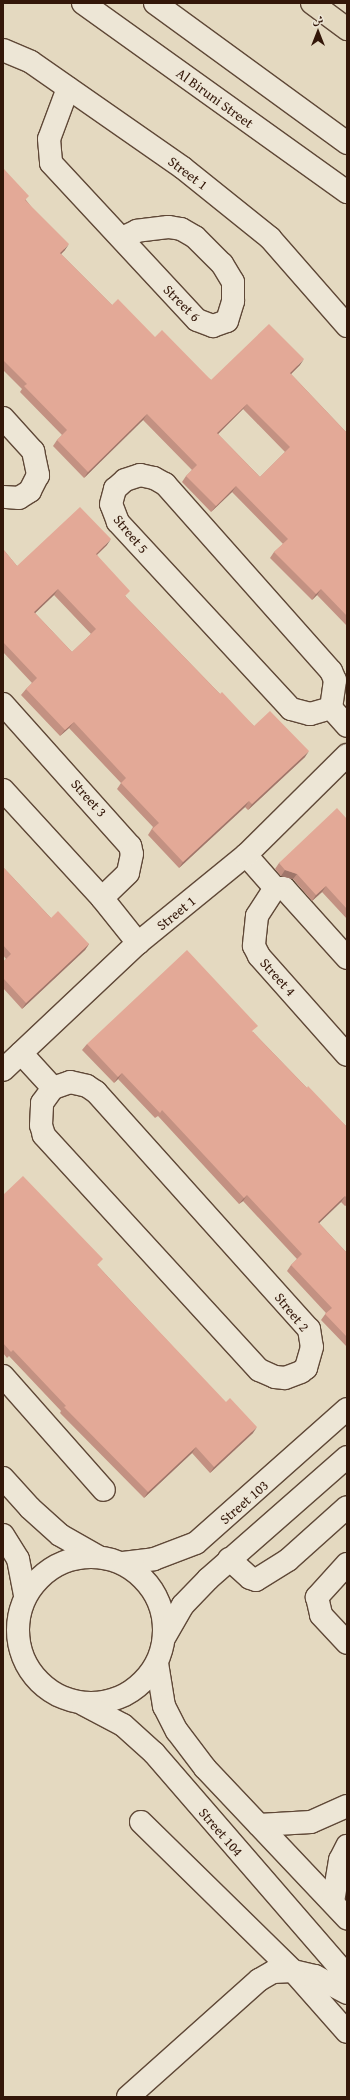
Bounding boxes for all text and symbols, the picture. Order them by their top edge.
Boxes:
north arrow [298,12,338,52]
text: ش [313,12,323,28]
street label: Al Biruni Street [173,64,257,132]
street label: Street 1 [165,153,211,193]
street label: Street 6 [160,281,204,325]
street label: Street 5 [110,511,152,557]
street label: Street 3 [68,776,110,820]
street label: Street 1 [153,892,199,934]
street label: Street 4 [257,955,299,999]
street label: Street 2 [271,1289,313,1335]
street label: Street 103 [216,1476,272,1528]
street label: Street 104 [195,1804,247,1860]

